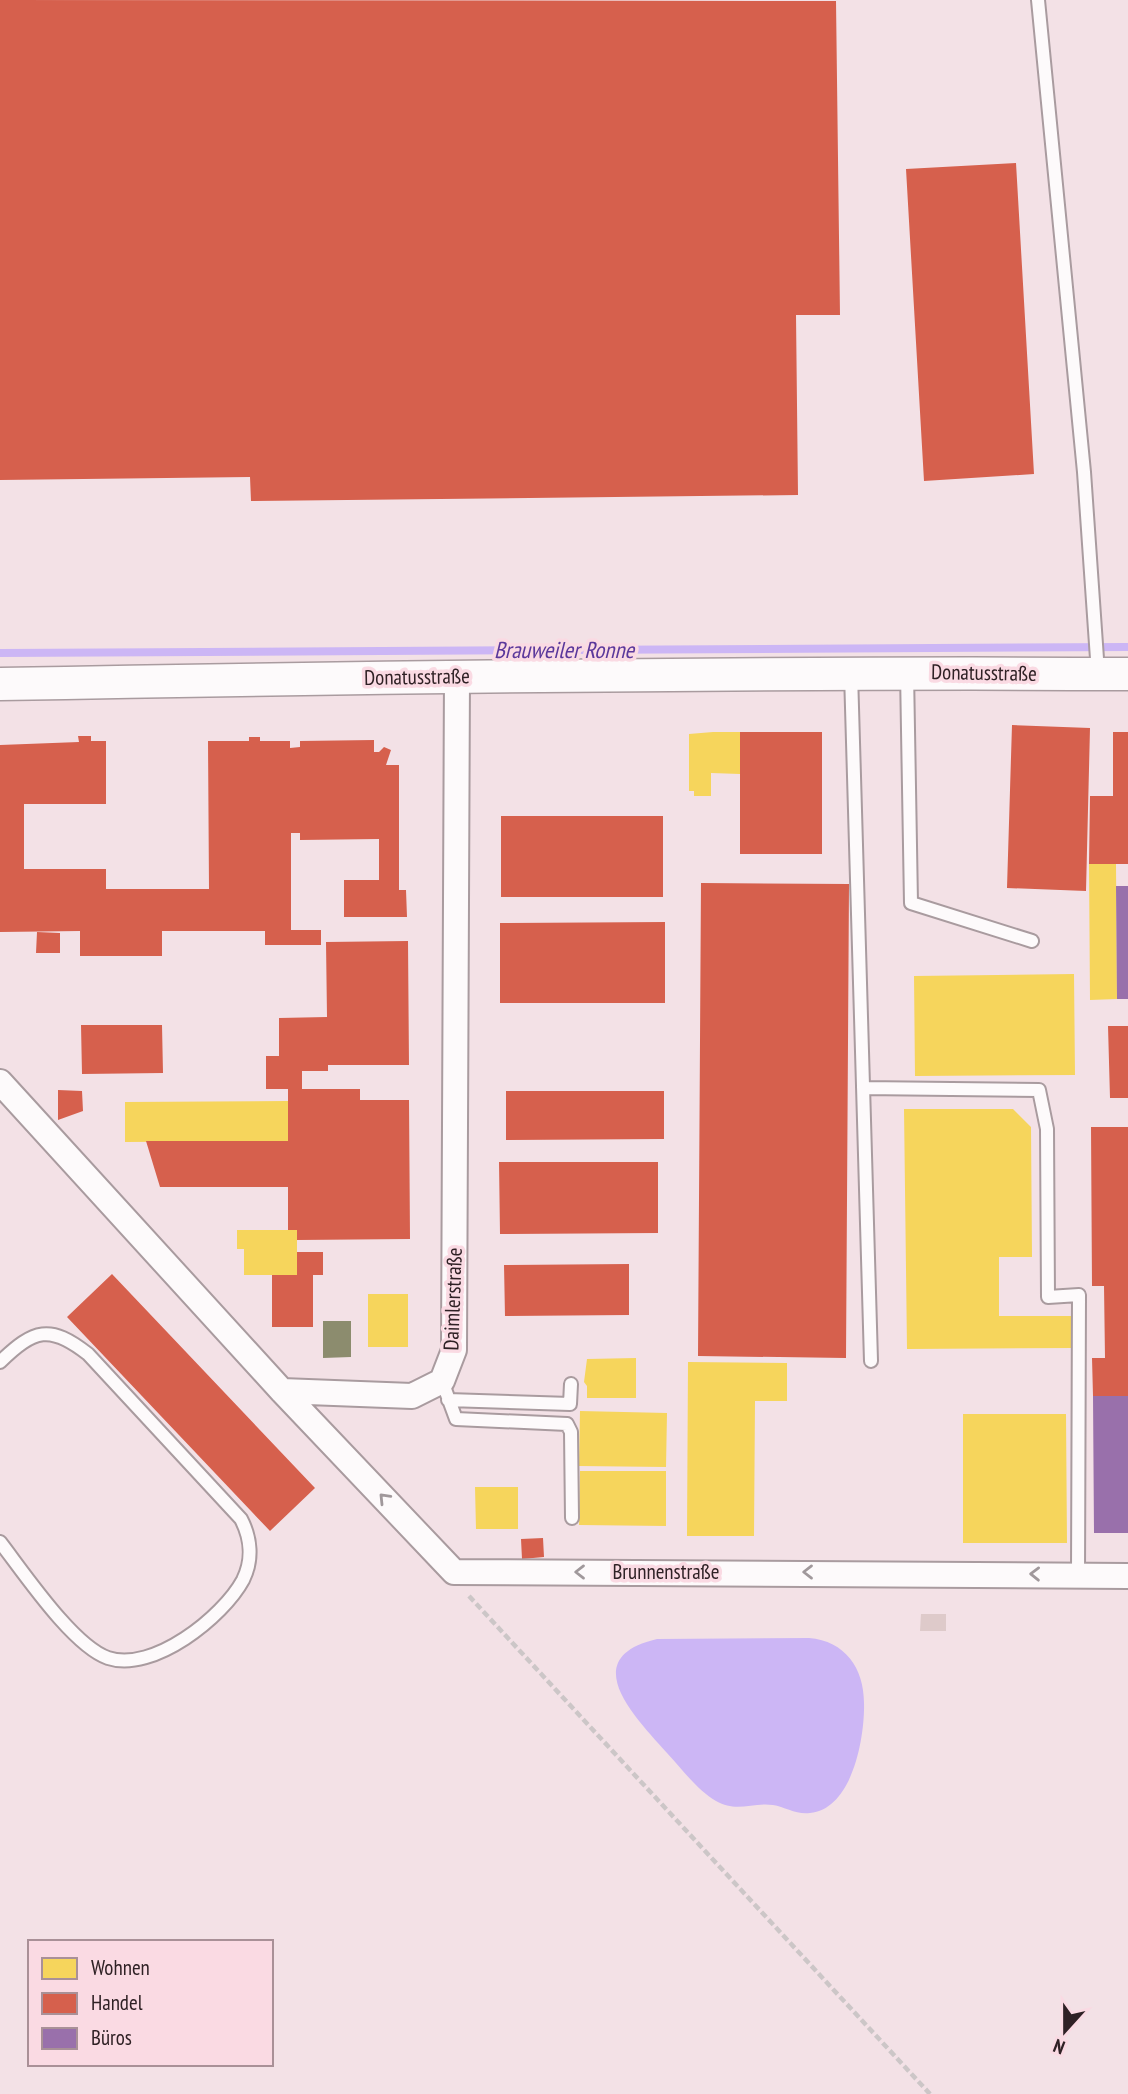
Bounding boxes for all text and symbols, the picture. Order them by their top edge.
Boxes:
water label: Brauweiler Ronne [494,635,635,664]
street label: Donatusstraße [931,658,1037,687]
street label: Donatusstraße [364,662,470,691]
street label: Daimlerstraße [437,1247,468,1351]
one-way arrow [380,1493,393,1506]
street label: Brunnenstraße [612,1558,720,1585]
one-way arrow [575,1564,585,1580]
one-way arrow [802,1564,813,1580]
one-way arrow [1030,1566,1040,1582]
legend [28,1940,273,2066]
text: Wohnen [91,1954,150,1981]
text: Handel [91,1989,143,2016]
north arrow [1030,1996,1100,2066]
text: Büros [91,2024,132,2051]
text: N [1050,2034,1068,2060]

